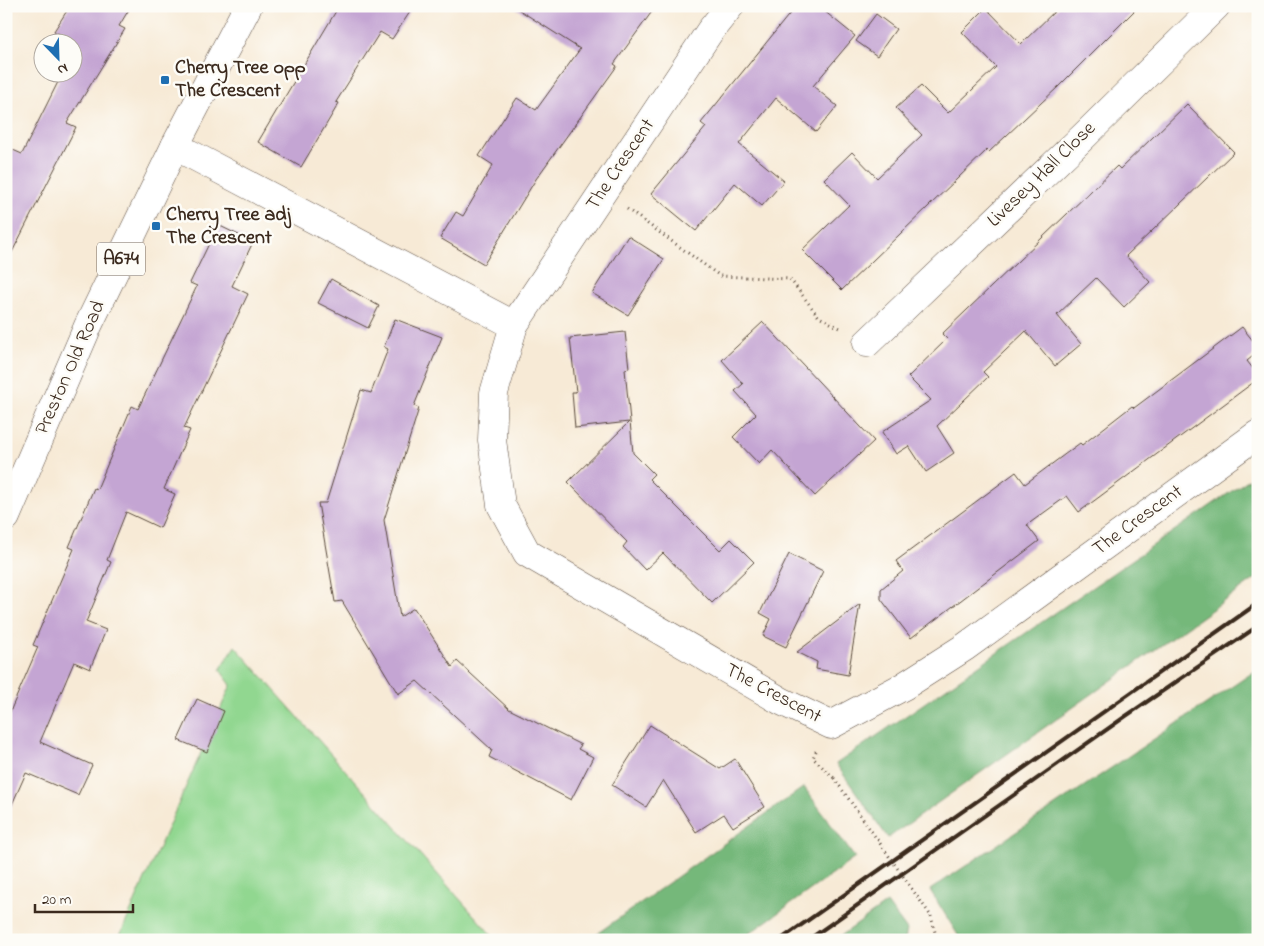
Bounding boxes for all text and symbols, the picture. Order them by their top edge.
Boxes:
north arrow [32,32,82,82]
place label: Cherry Tree opp The Crescent [175,54,306,106]
text: N [54,57,71,80]
marker: Cherry Tree opp The Crescent [159,74,171,86]
street label: The Crescent [579,113,663,217]
street label: Livesey Hall Close [981,115,1103,235]
place label: Cherry Tree adj The Crescent [166,201,292,253]
marker: Cherry Tree adj The Crescent [150,220,162,232]
road number: A674 [97,242,145,276]
street label: Preston Old Road [28,296,114,440]
street label: The Crescent [1087,478,1189,564]
street label: The Crescent [720,656,827,732]
scale bar [35,881,132,913]
text: 20 m [42,889,72,911]

